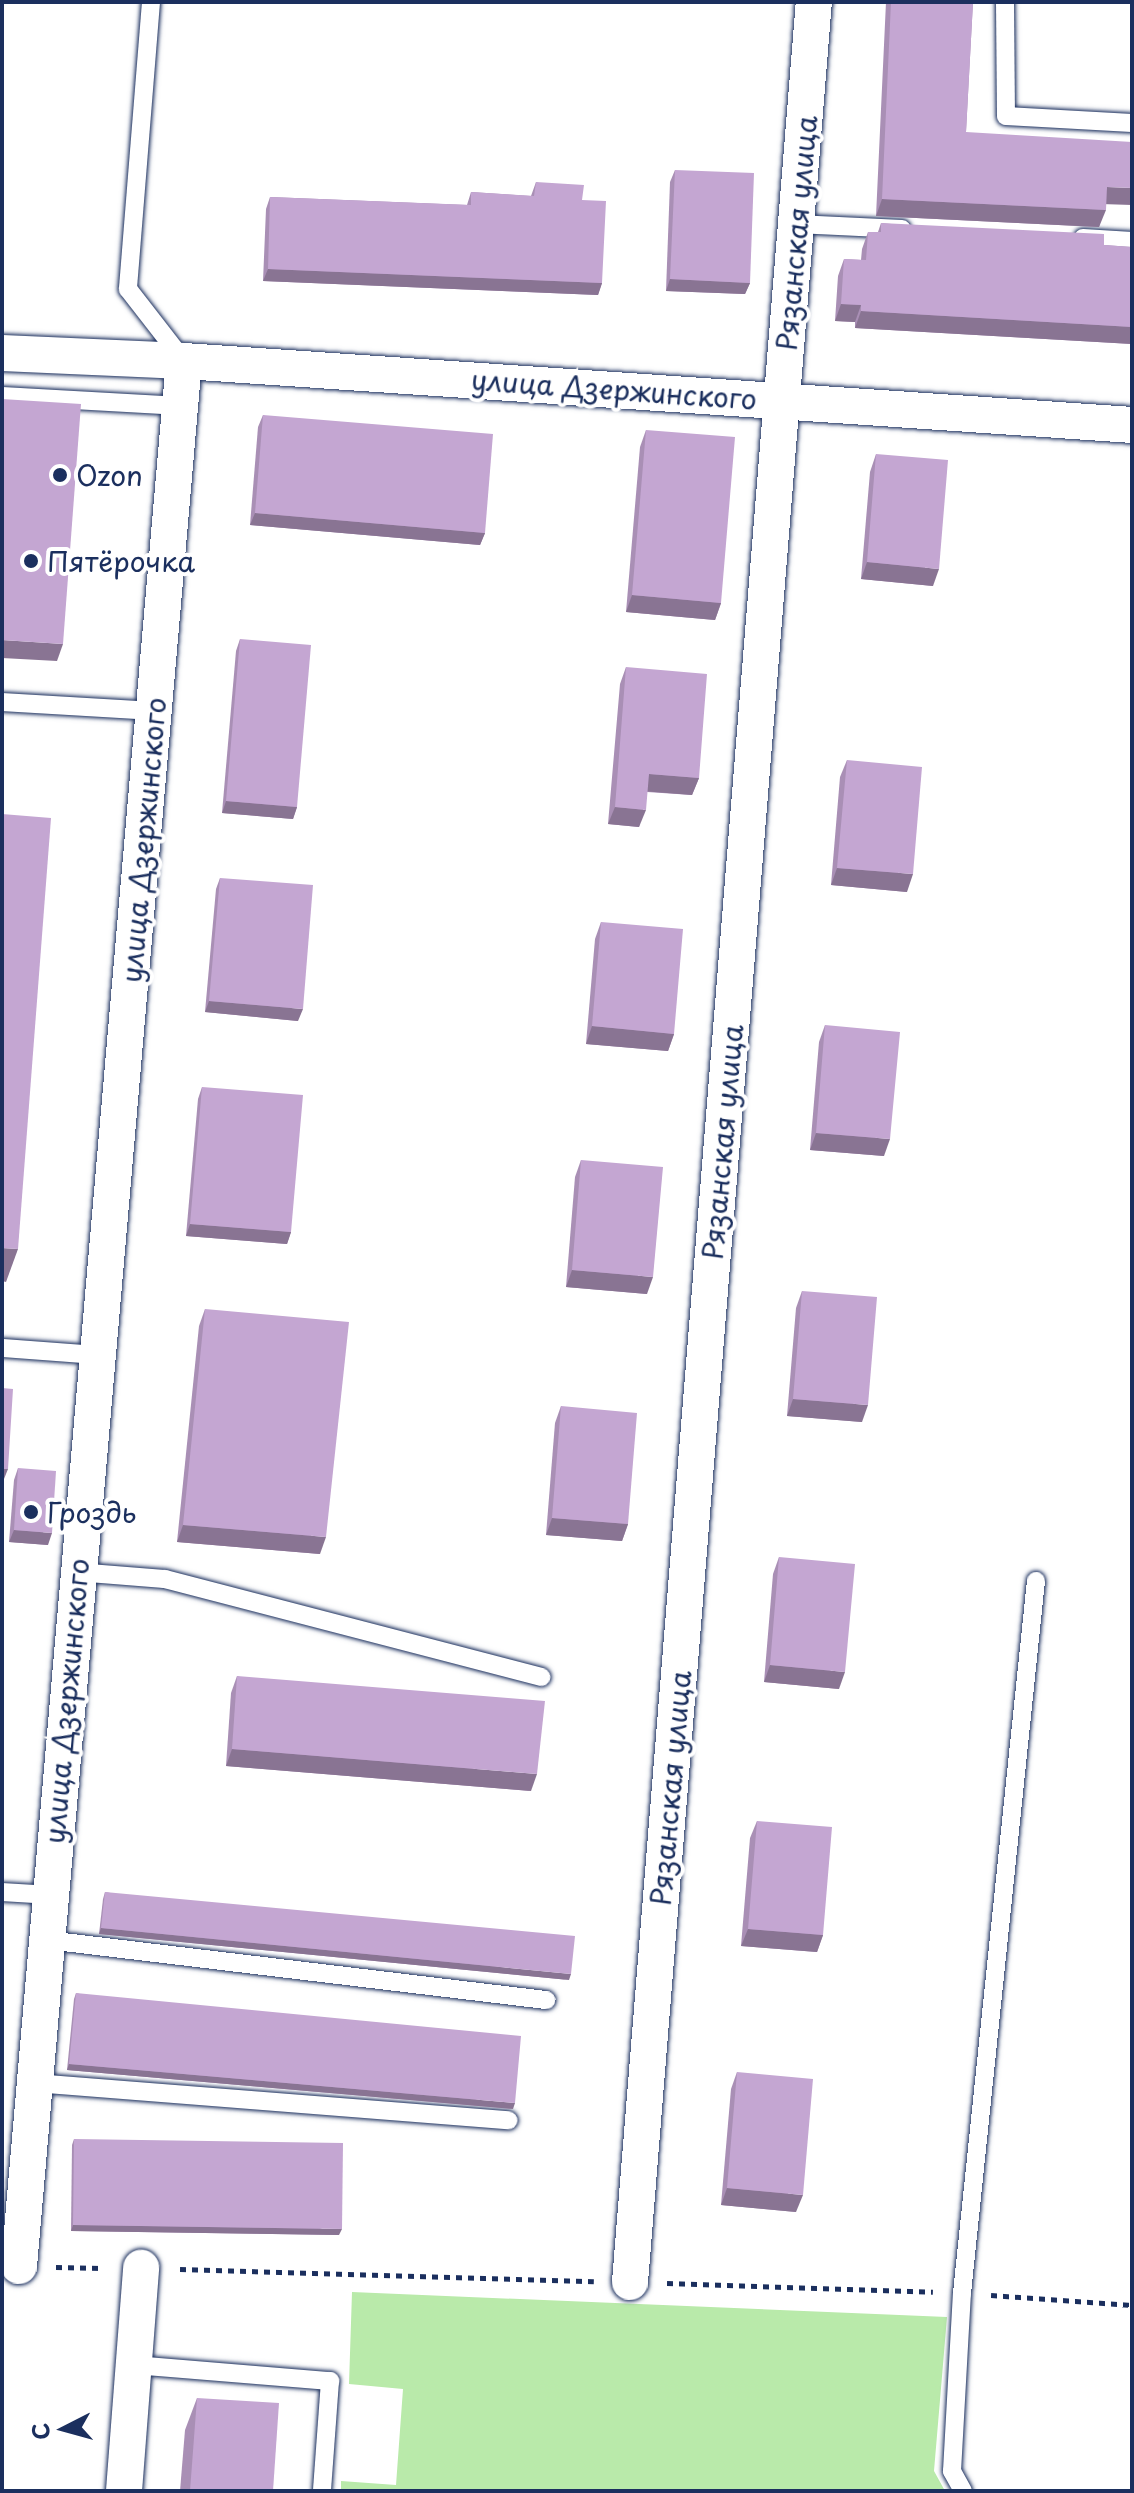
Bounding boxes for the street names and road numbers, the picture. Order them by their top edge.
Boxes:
street label: Рязанская улица [769,113,823,353]
street label: улица Дзержинского [469,362,759,416]
street label: улица Дзержинского [114,695,172,985]
street label: Рязанская улица [695,1022,749,1262]
street label: улица Дзержинского [37,1556,95,1846]
street label: Рязанская улица [643,1668,697,1908]

